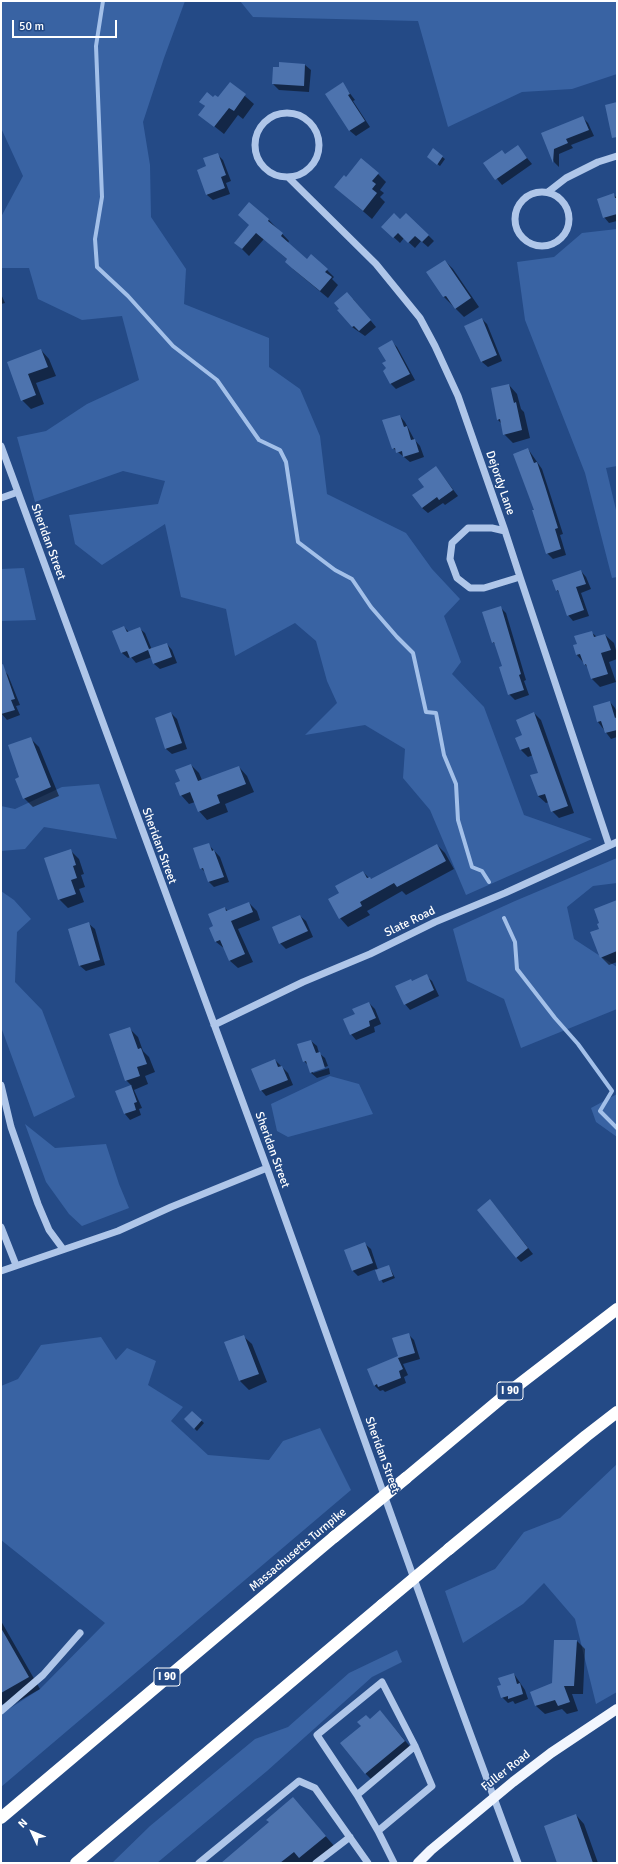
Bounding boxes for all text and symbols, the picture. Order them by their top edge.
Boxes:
scale bar [14,12,119,38]
text: 50 m [19,19,44,34]
street label: Dejordy Lane [482,449,518,517]
street label: Sheridan Street [28,502,68,582]
street label: Sheridan Street [139,806,179,886]
street label: Slate Road [382,904,438,940]
street label: Sheridan Street [252,1110,292,1190]
road number: I 90 [497,1382,523,1400]
street label: Sheridan Street [362,1415,402,1495]
street label: Massachusetts Turnpike [246,1505,350,1595]
road number: I 90 [154,1668,180,1686]
street label: Fuller Road [479,1747,533,1795]
north arrow [12,1812,52,1852]
text: N [16,1816,30,1831]

